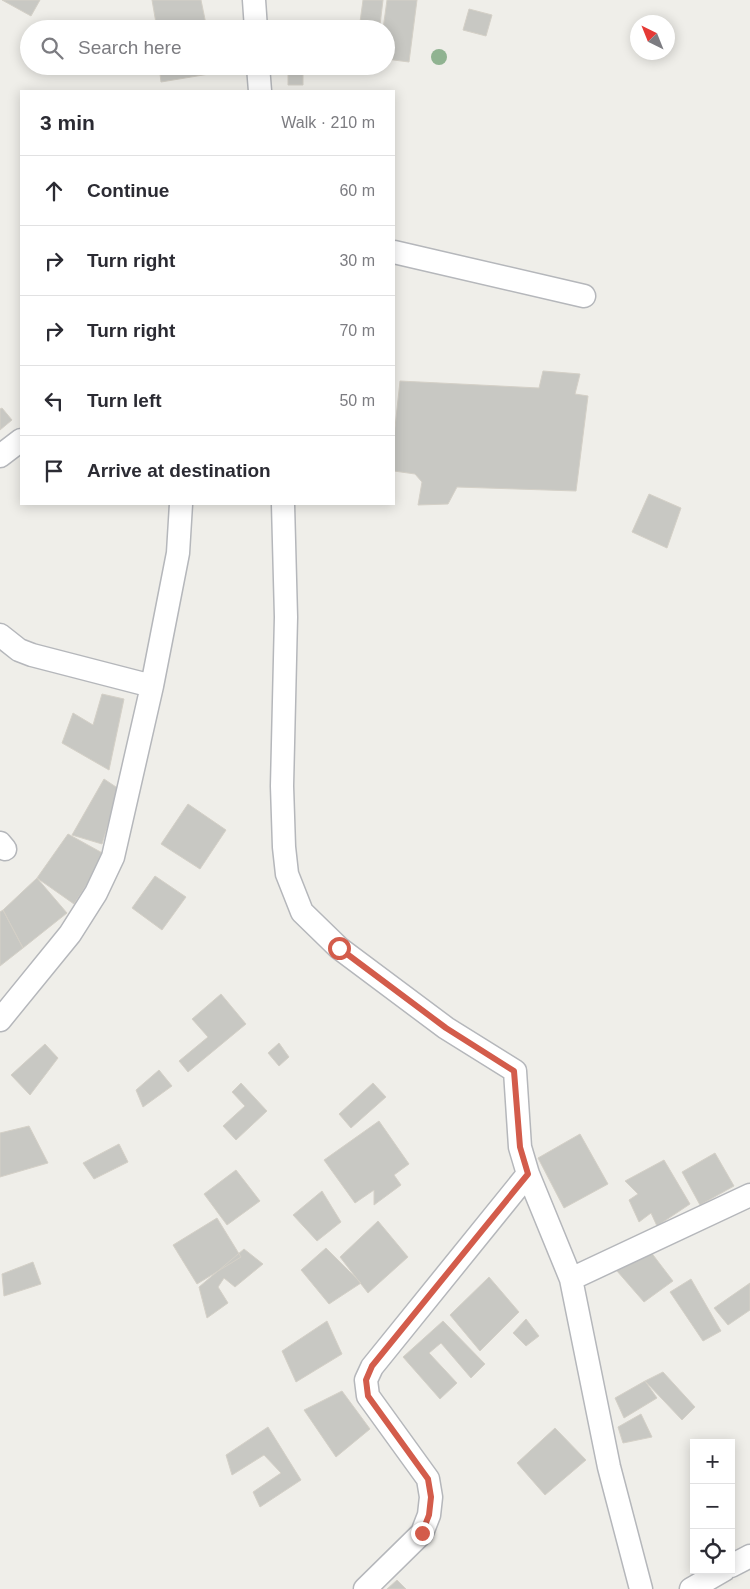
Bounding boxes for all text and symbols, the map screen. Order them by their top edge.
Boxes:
north arrow [630,15,675,60]
search box [20,20,395,75]
icon: search [38,34,66,62]
text: Search here [78,37,182,58]
text: 3 min [40,111,95,134]
text: Walk · 210 m [281,114,375,131]
icon: ahead [40,177,68,205]
text: Continue [87,180,169,201]
text: 60 m [339,182,375,199]
icon: right [40,247,68,275]
text: Turn right [87,250,175,271]
text: 30 m [339,252,375,269]
icon: right [40,317,68,345]
text: Turn right [87,320,175,341]
text: 70 m [339,322,375,339]
icon: left [40,387,68,415]
text: Turn left [87,390,162,411]
text: 50 m [339,392,375,409]
icon: arrive [40,457,68,485]
text: Arrive at destination [87,460,271,481]
route start [328,937,351,960]
map controls [690,1439,735,1574]
button: + [690,1439,735,1484]
button: − [690,1484,735,1529]
route end [411,1522,434,1545]
button: locate [690,1529,735,1574]

